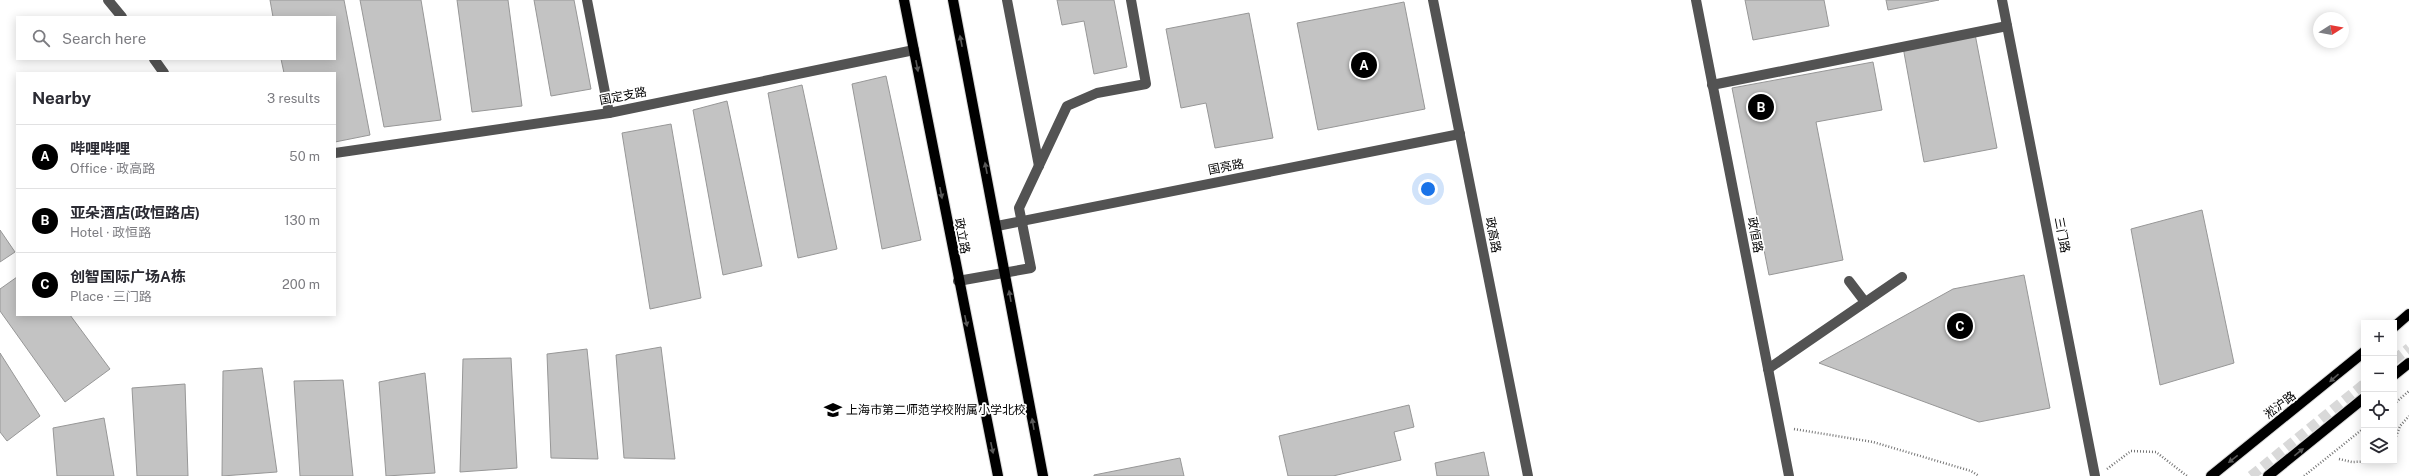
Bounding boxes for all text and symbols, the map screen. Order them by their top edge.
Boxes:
north arrow [2313,12,2349,48]
search box [16,16,336,60]
icon: search [30,27,52,49]
text: Search here [62,30,146,47]
one-way arrow [958,34,964,47]
pin: A [1351,50,1377,80]
one-way arrow [914,60,920,72]
street label: 国定支路 [598,85,648,107]
text: Nearby [32,88,91,108]
text: 3 results [267,91,320,106]
pin: B [1748,92,1774,122]
text: 哔哩哔哩 [70,140,130,157]
text: A [40,149,50,164]
text: 50 m [289,149,320,164]
street label: 国亮路 [1207,157,1245,177]
text: Office · 政高路 [70,161,155,176]
one-way arrow [983,162,989,174]
your location [1418,179,1438,199]
one-way arrow [938,187,944,200]
text: 亚朵酒店(政恒路店) [70,204,200,221]
text: B [41,213,49,228]
text: 130 m [284,213,320,228]
street label: 政高路 [1483,216,1503,254]
street label: 政恒路 [1745,216,1765,254]
street label: 三门路 [2052,216,2072,254]
street label: 政立路 [952,217,972,255]
text: Hotel · 政恒路 [70,225,151,240]
text: 创智国际广场A栋 [70,268,186,285]
text: C [40,277,50,292]
text: 200 m [282,277,320,292]
text: Place · 三门路 [70,289,152,304]
one-way arrow [1007,290,1013,302]
pin: C [1947,311,1973,341]
one-way arrow [963,315,969,327]
map controls [2361,320,2397,464]
button: + [2361,320,2397,356]
button: − [2361,356,2397,392]
one-way arrow [2329,373,2340,382]
street label: 淞沪路 [2262,388,2298,422]
button: locate [2361,392,2397,428]
school or university icon: 上海市第二师范学校附属小学北校 [823,400,843,420]
place label: 上海市第二师范学校附属小学北校 [846,403,1026,417]
one-way arrow [1030,418,1036,430]
button: layers [2361,428,2397,464]
one-way arrow [989,442,995,455]
one-way arrow [2293,447,2304,456]
one-way arrow [2227,454,2238,463]

